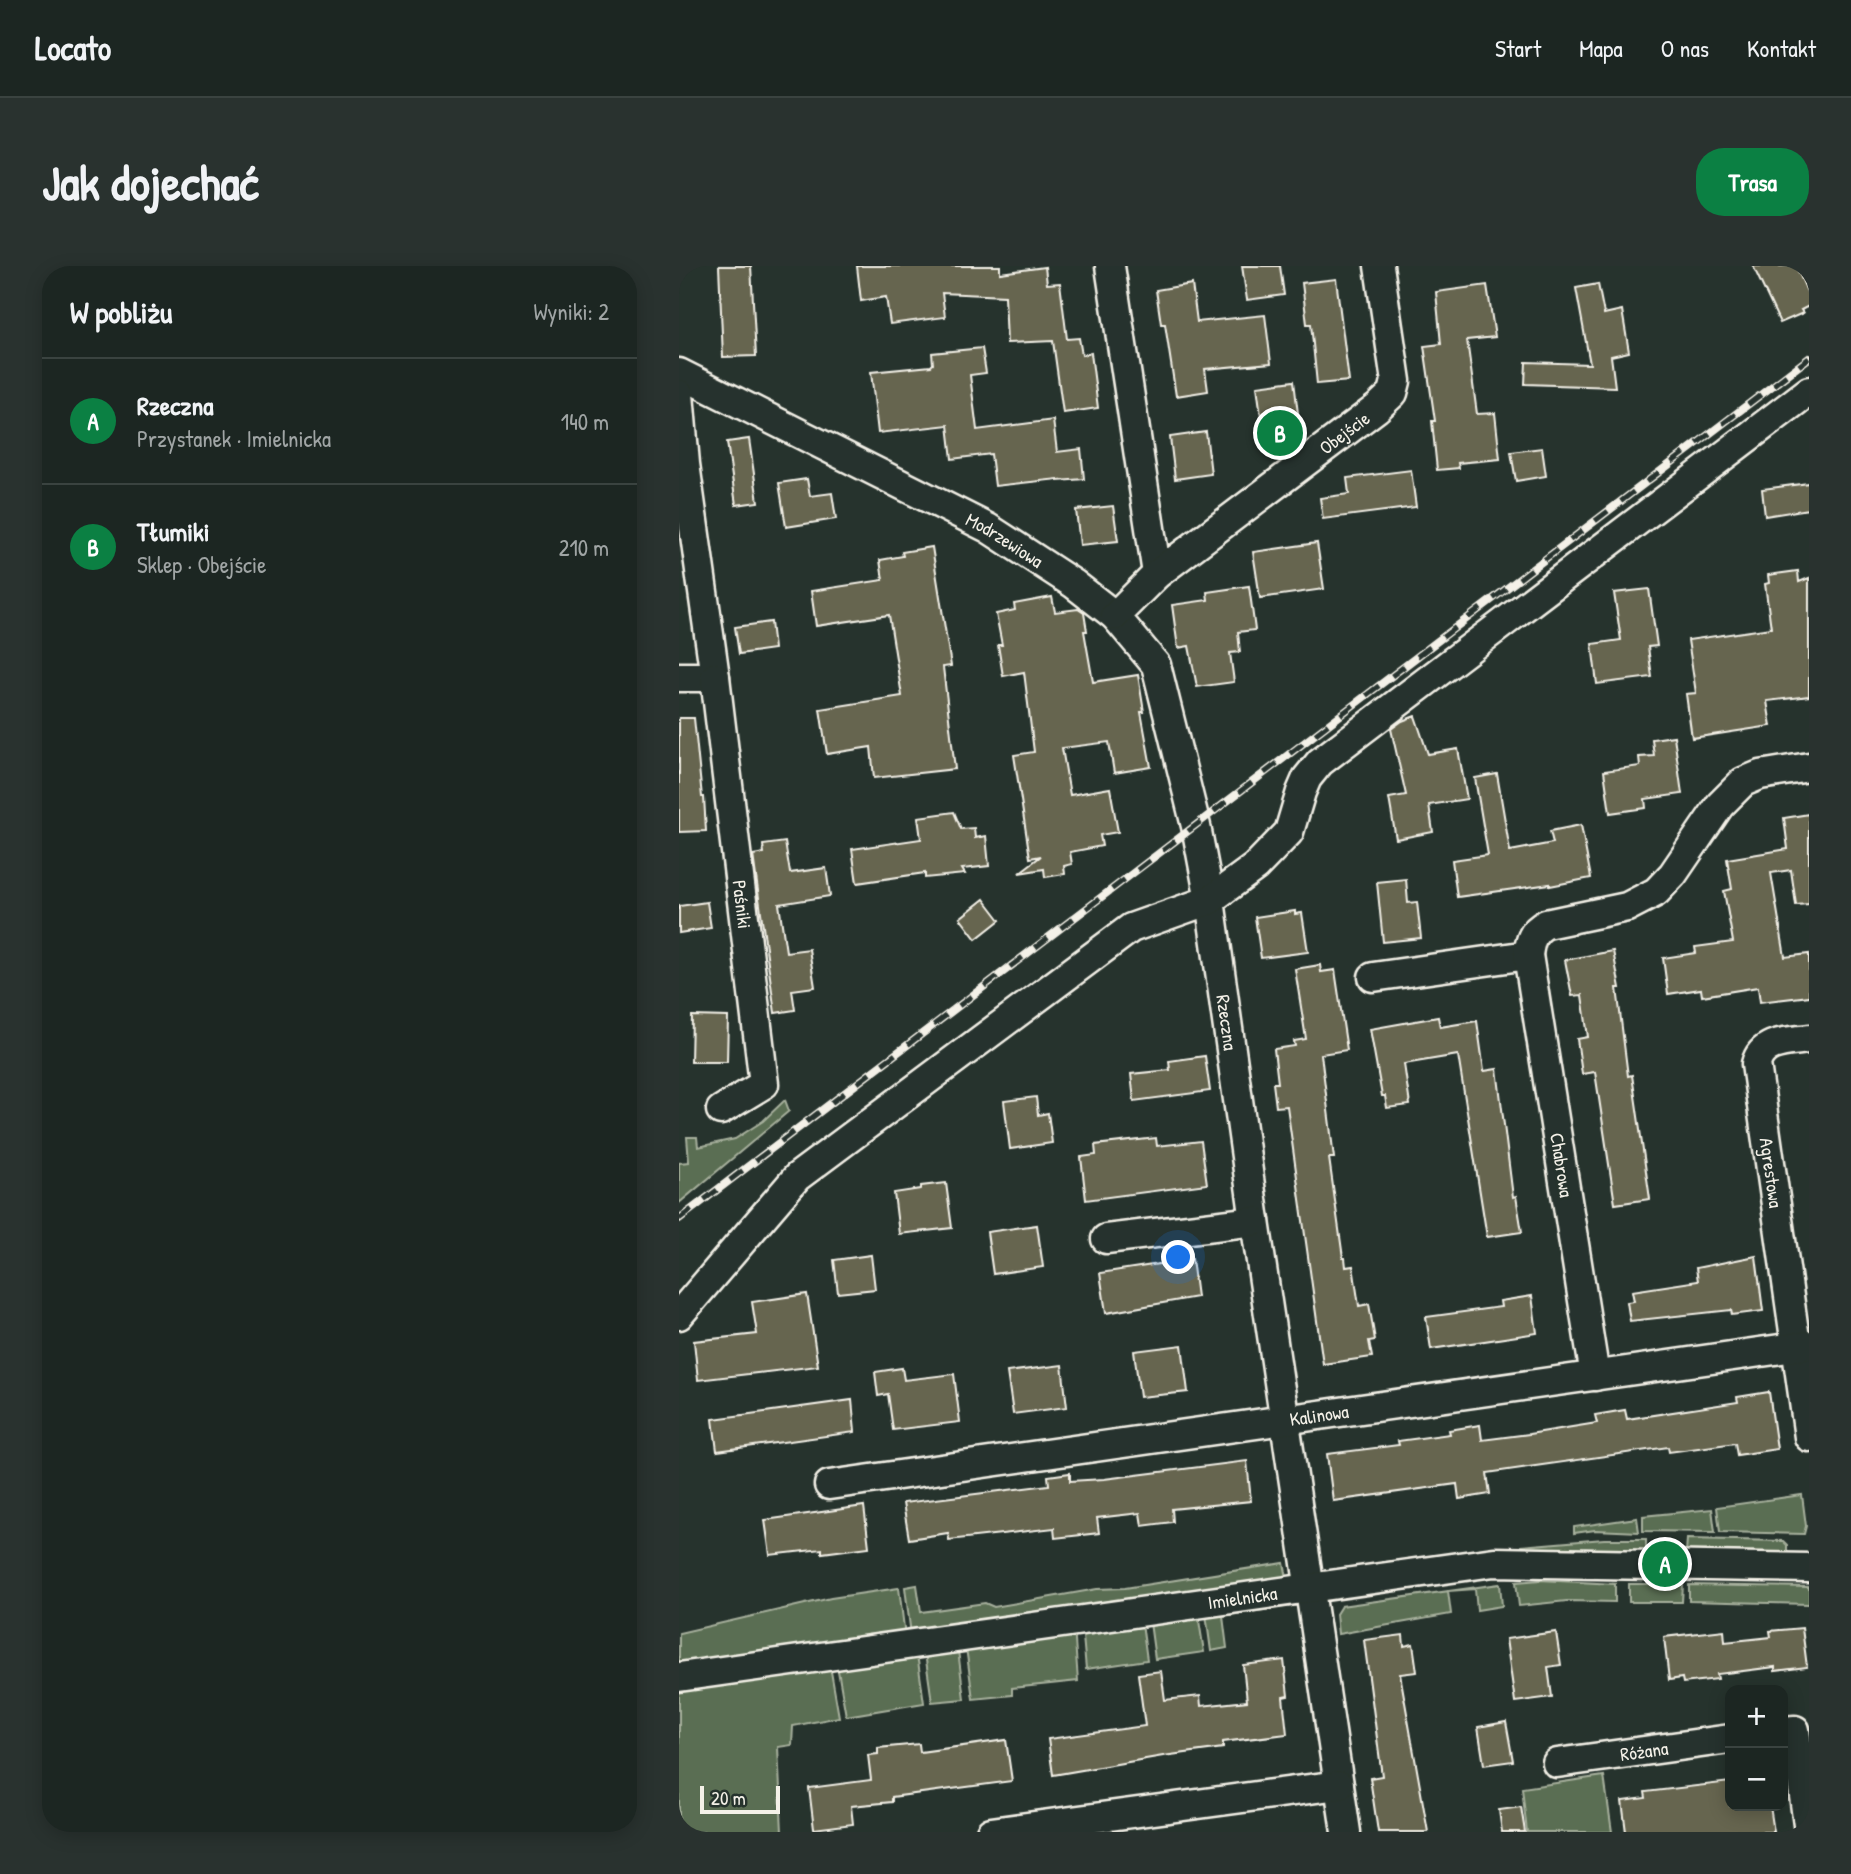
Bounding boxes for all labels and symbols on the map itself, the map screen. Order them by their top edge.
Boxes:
street label: Obejście [1314,405,1375,460]
pin: B [1257,407,1303,459]
street label: Modrzewiowa [962,506,1049,574]
street label: Paśniki [727,879,758,930]
street label: Rzeczna [1210,993,1244,1052]
street label: Chabrowa [1544,1131,1580,1200]
street label: Agrestowa [1754,1136,1789,1210]
your location [1161,1240,1195,1274]
street label: Kalinowa [1288,1398,1351,1432]
pin: A [1642,1538,1688,1590]
street label: Imielnicka [1206,1580,1279,1615]
street label: Różana [1619,1735,1670,1767]
scale bar [700,1783,781,1815]

